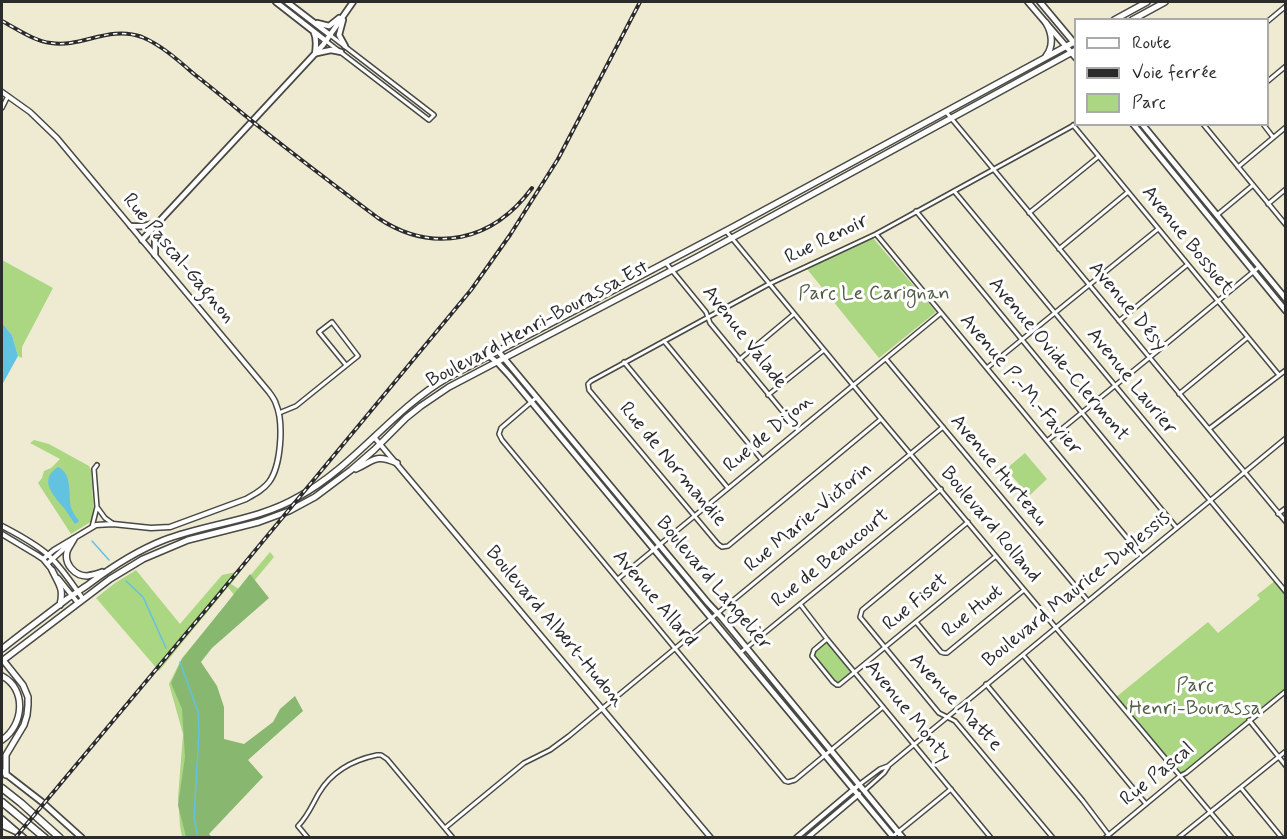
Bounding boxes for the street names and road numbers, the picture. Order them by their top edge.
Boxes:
street label: Avenue Bossuet [1136,182,1238,300]
street label: Rue Pascal-Gagnon [117,189,239,329]
street label: Rue Renoir [781,210,873,270]
street label: Boulevard Henri-Bourassa Est [423,256,653,394]
street label: Avenue Désy [1083,257,1171,357]
street label: Avenue Ovide-Clermont [982,273,1134,447]
street label: Avenue Valade [696,281,792,395]
street label: Avenue P.-M.-Favier [954,309,1086,461]
street label: Avenue Laurier [1081,324,1181,440]
street label: Rue de Dijon [719,390,819,478]
street label: Rue de Normandie [613,398,731,532]
street label: Avenue Hurteau [944,410,1052,532]
street label: Rue Marie-Victorin [740,458,878,578]
street label: Boulevard Rolland [935,462,1045,588]
street label: Rue de Beaucourt [767,504,895,614]
street label: Boulevard Maurice-Duplessis [978,507,1176,673]
street label: Boulevard Langelier [650,512,776,656]
street label: Boulevard Albert-Hudon [480,542,628,712]
street label: Avenue Allard [607,546,701,652]
street label: Rue Fiset [879,569,953,637]
street label: Rue Huot [938,580,1008,644]
street label: Avenue Matte [903,649,1007,757]
street label: Avenue Monty [859,656,955,768]
street label: Rue Pascal [1116,738,1200,812]

